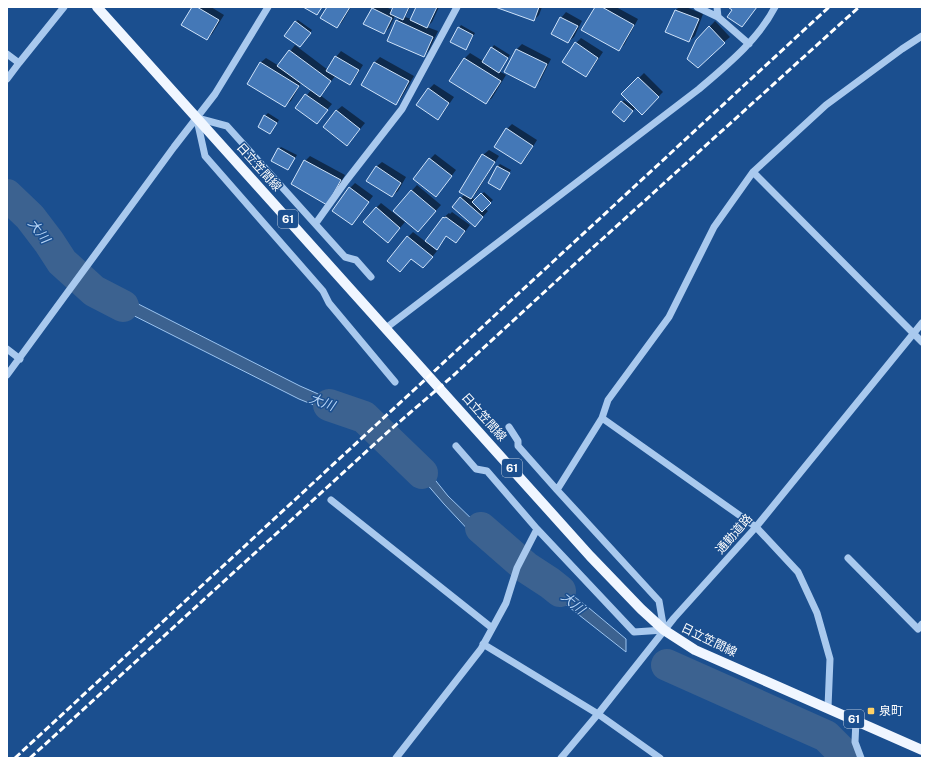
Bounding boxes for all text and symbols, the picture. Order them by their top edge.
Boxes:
street label: 日立笠間線 [234,140,284,194]
road number: 61 [278,210,298,228]
water label: 大川 [25,216,54,247]
street label: 日立笠間線 [459,390,509,444]
water label: 大川 [307,391,339,414]
road number: 61 [502,459,522,477]
street label: 通勤道路 [713,511,755,557]
water label: 大川 [558,589,589,618]
street label: 日立笠間線 [679,621,739,659]
place label: 泉町 [879,704,903,718]
marker: 泉町 [866,706,876,716]
road number: 61 [844,710,864,728]

